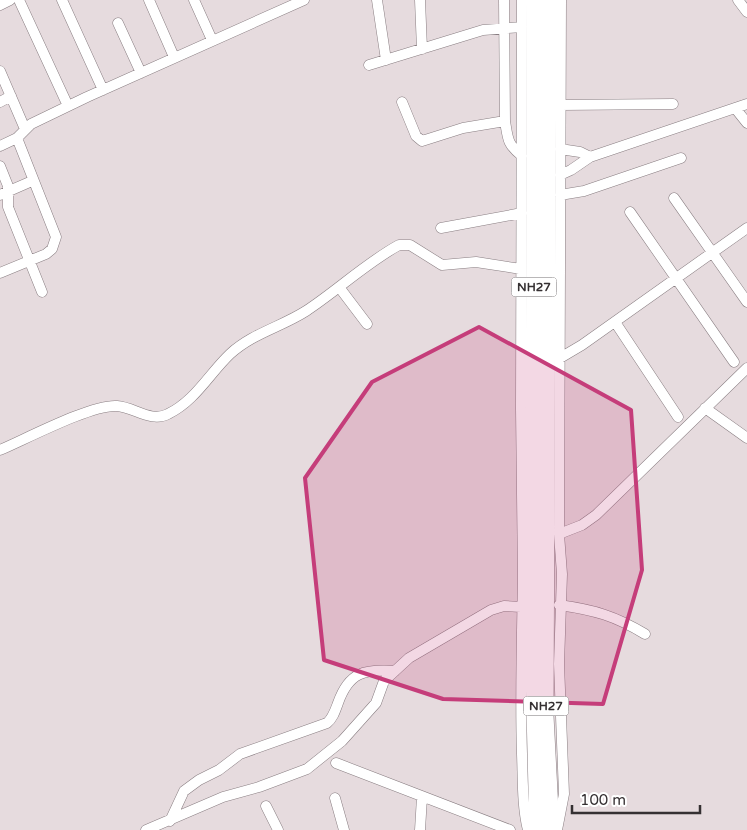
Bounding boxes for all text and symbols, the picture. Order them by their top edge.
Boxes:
road number: NH27 [512,278,556,296]
road number: NH27 [524,696,568,716]
scale bar [572,782,700,814]
text: 100 m [580,791,626,809]

